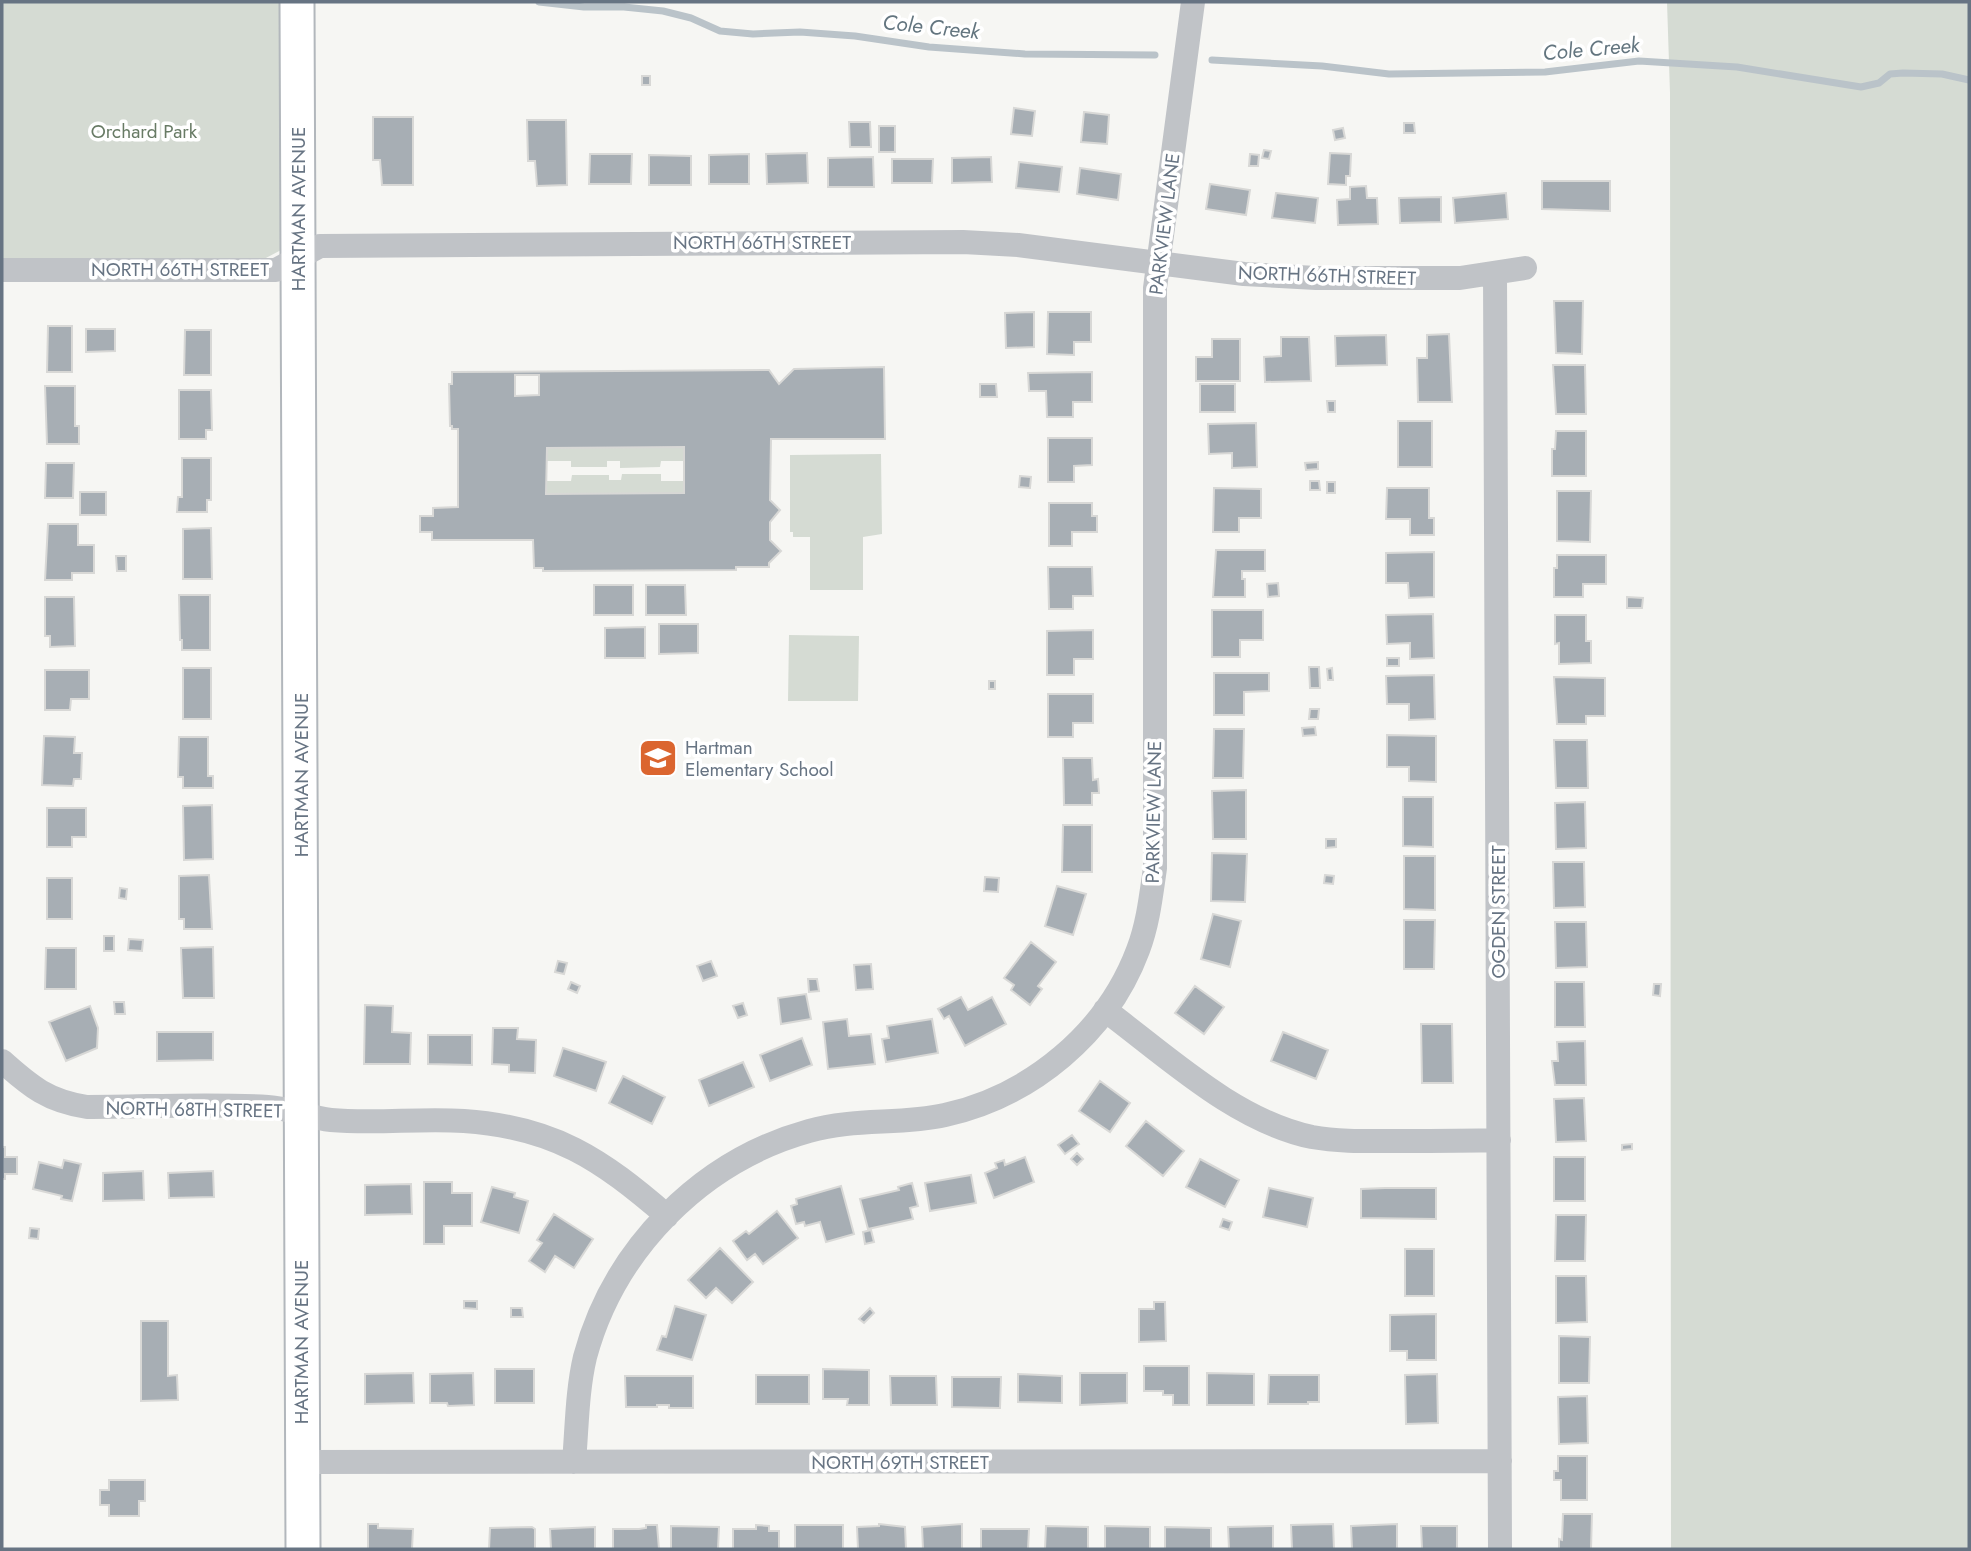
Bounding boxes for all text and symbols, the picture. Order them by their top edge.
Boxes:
water label: Cole Creek [881,7,982,47]
water label: Cole Creek [1541,30,1642,68]
park label: Orchard Park [91,118,198,145]
street label: HARTMAN AVENUE [285,127,312,291]
street label: PARKVIEW LANE [1142,152,1187,296]
street label: NORTH 66TH STREET [673,229,851,256]
street label: NORTH 66TH STREET [91,256,269,283]
street label: NORTH 66TH STREET [1237,259,1417,292]
street label: HARTMAN AVENUE [288,693,315,857]
place label: Hartman Elementary School [685,734,834,783]
school or university icon: Hartman Elementary School [637,737,679,779]
street label: PARKVIEW LANE [1139,741,1168,884]
street label: OGDEN STREET [1485,845,1512,979]
street label: NORTH 68TH STREET [105,1094,283,1125]
street label: HARTMAN AVENUE [288,1260,315,1424]
street label: NORTH 69TH STREET [811,1449,989,1476]

